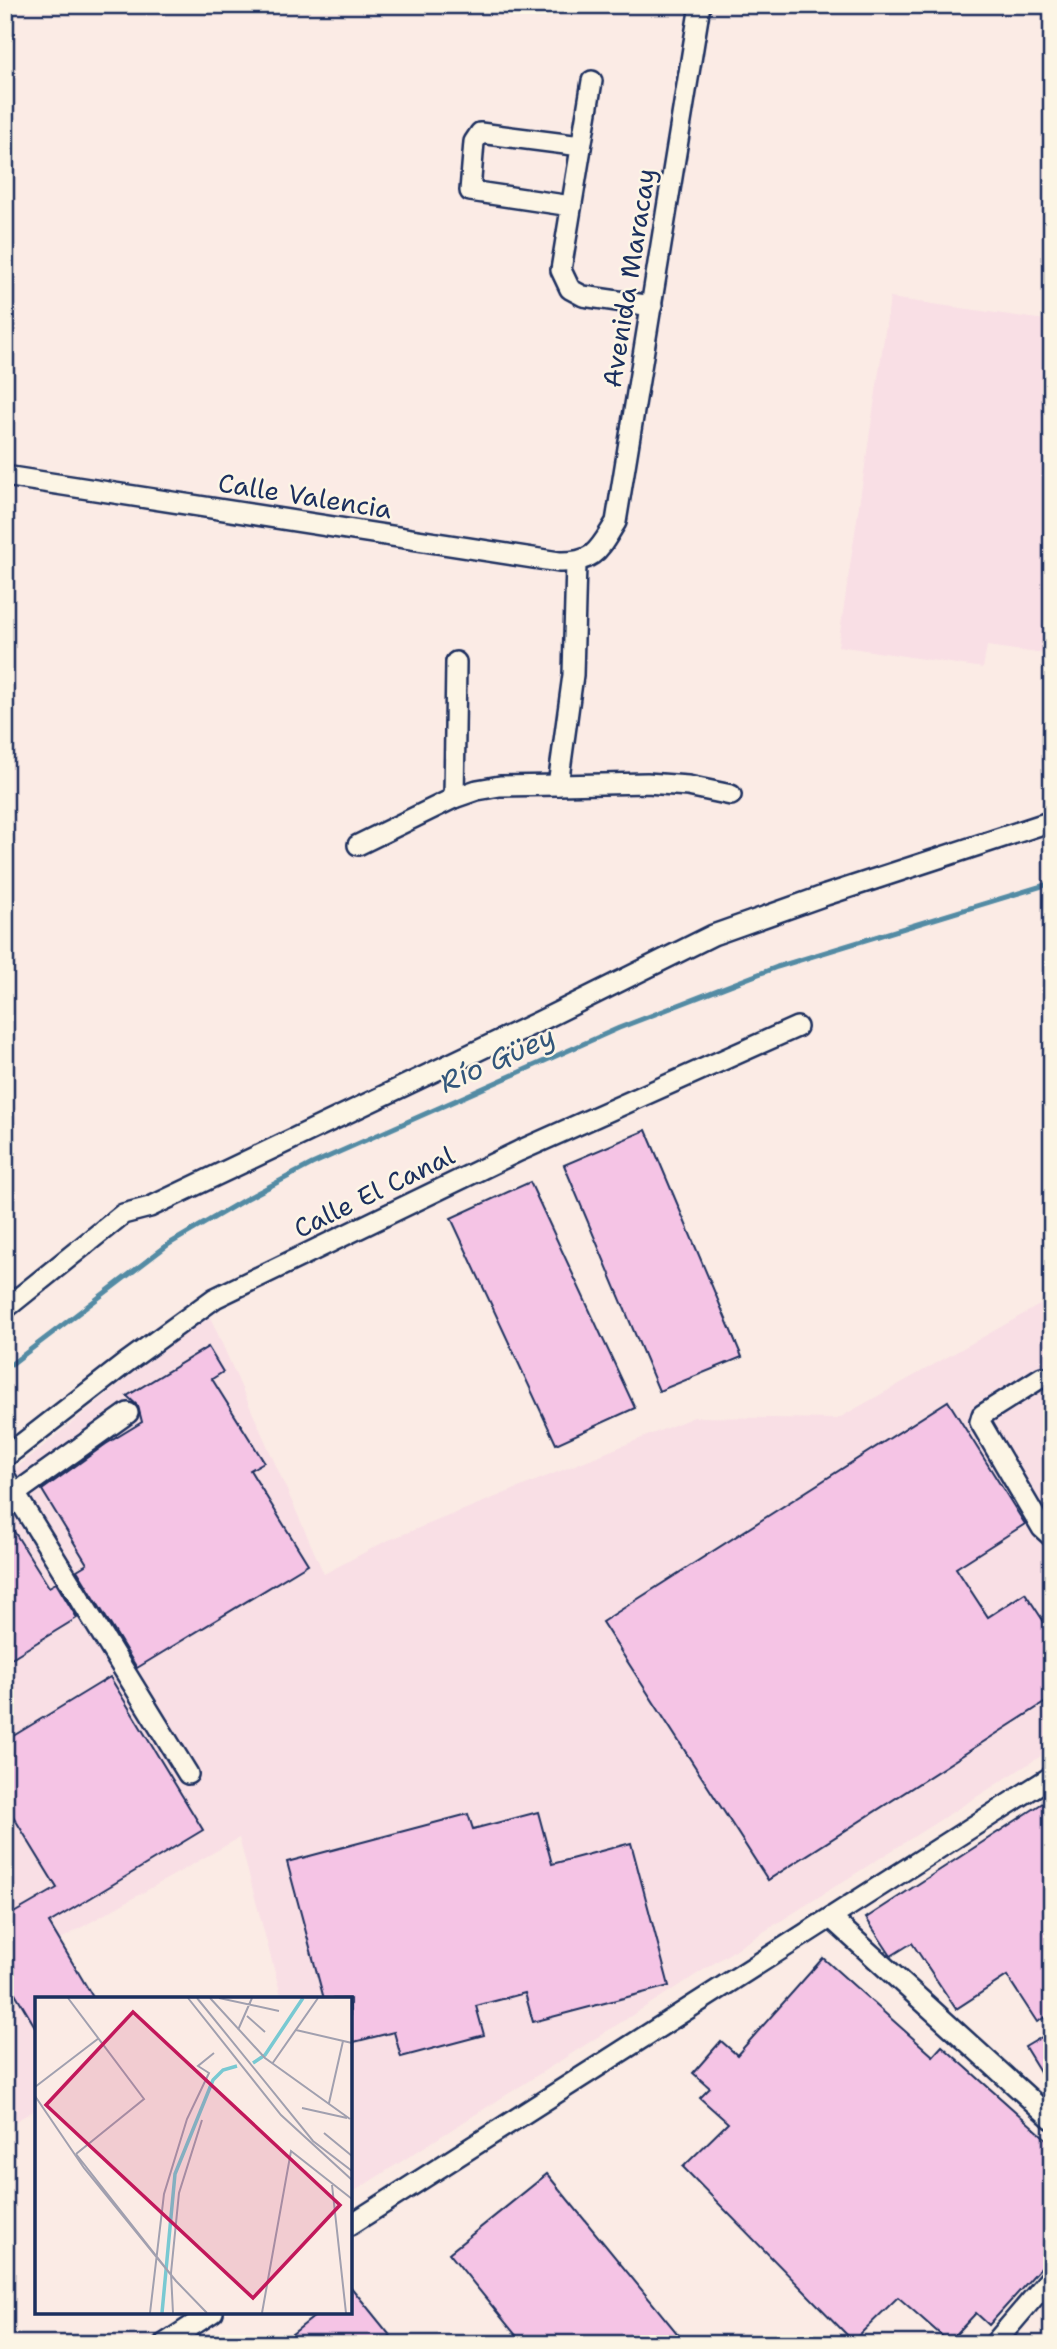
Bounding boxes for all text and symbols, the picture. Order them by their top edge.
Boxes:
street label: Avenida Maracay [594,166,663,390]
street label: Calle Valencia [216,465,394,527]
water label: Río Güey [433,1017,561,1101]
street label: Calle El Canal [288,1137,460,1246]
inset map [35,1997,352,2314]

